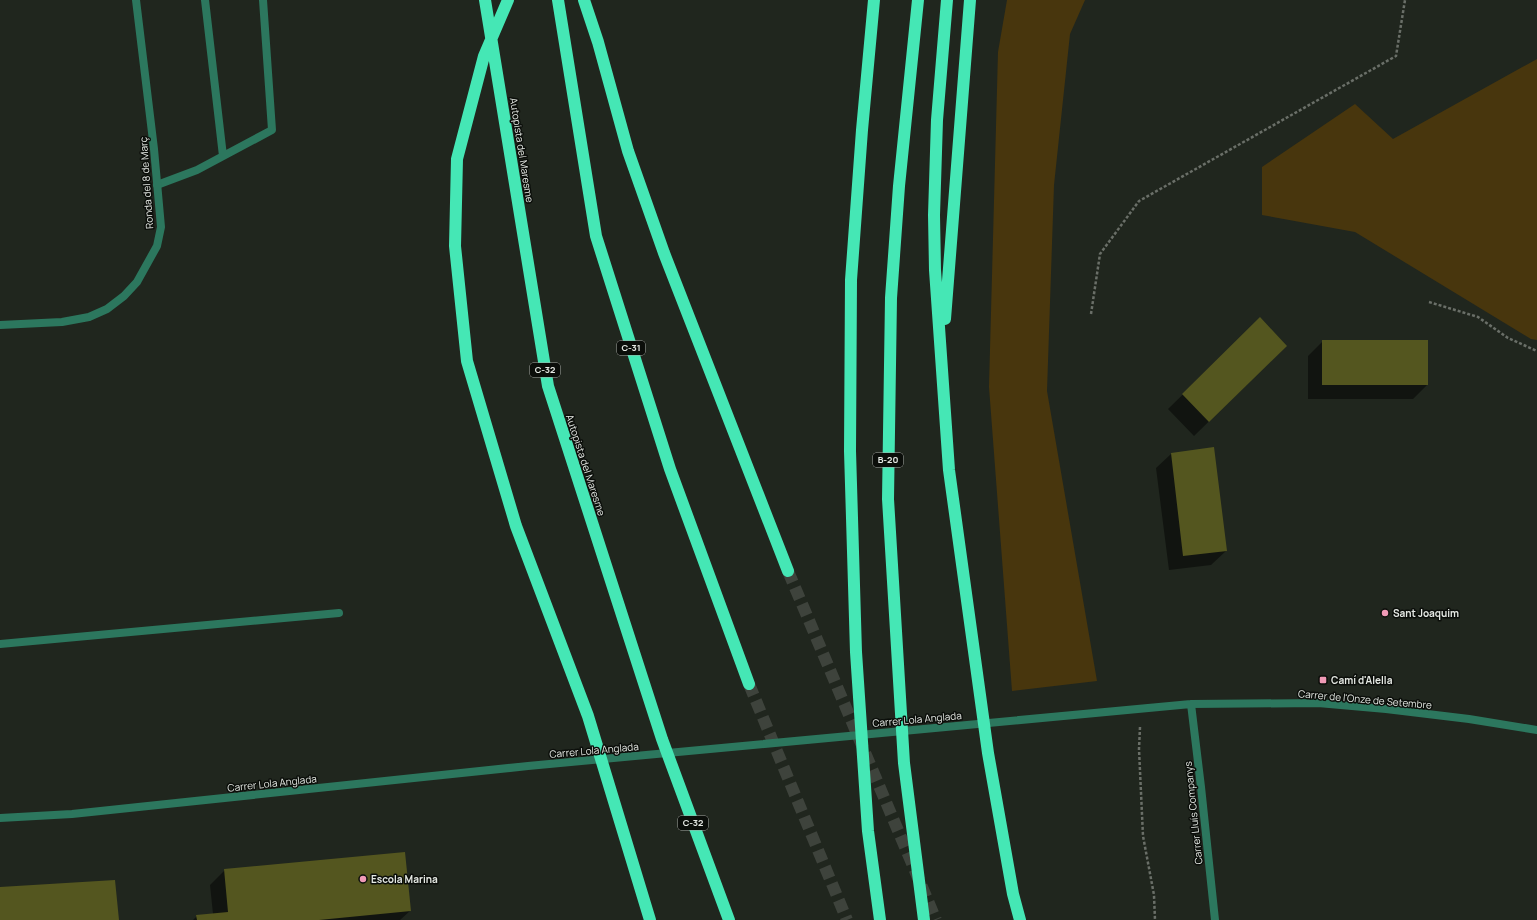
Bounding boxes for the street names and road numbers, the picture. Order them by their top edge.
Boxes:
street label: Autopista del Maresme [507,97,537,204]
street label: Ronda del 8 de Març [136,136,156,230]
road number: C-31 [617,341,645,355]
road number: C-32 [530,363,560,377]
street label: Autopista del Maresme [563,412,609,518]
road number: B-20 [873,453,903,467]
street label: Carrer de l'Onze de Setembre [1298,686,1433,712]
street label: Carrer Lola Anglada [872,708,962,730]
street label: Carrer Lola Anglada [549,739,639,761]
street label: Carrer Lluís Companys [1181,761,1205,865]
street label: Carrer Lola Anglada [227,771,317,795]
road number: C-32 [678,816,708,830]

